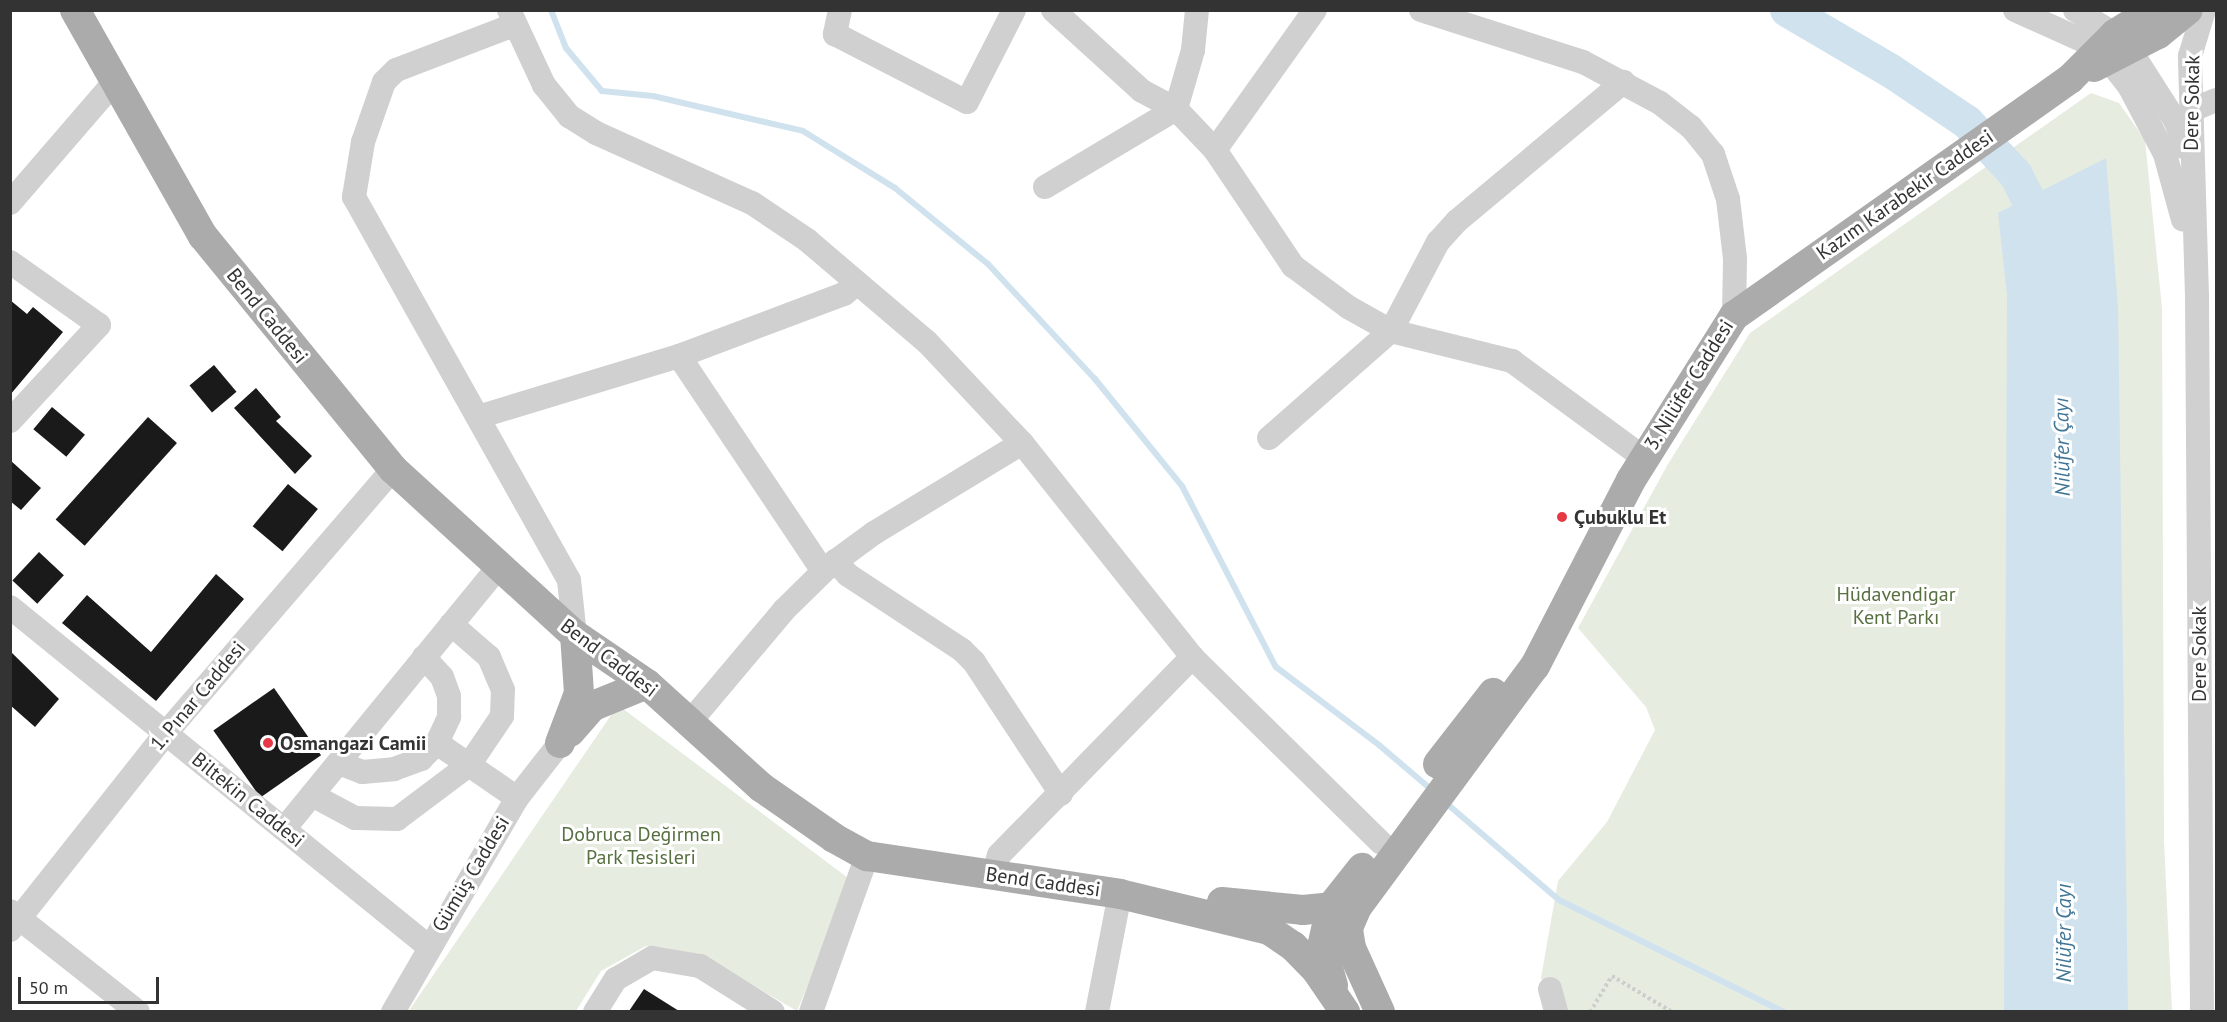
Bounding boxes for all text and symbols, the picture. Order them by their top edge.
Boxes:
street label: Dere Sokak [2179,55,2205,151]
street label: Kazım Karabekir Caddesi [1812,125,1998,265]
street label: Bend Caddesi [221,264,313,368]
street label: 3. Nilüfer Caddesi [1639,315,1739,455]
water label: Nilüfer Çayı [2049,397,2075,497]
place label: Çubuklu Et [1574,505,1666,529]
marker: Çubuklu Et [1555,510,1569,524]
park label: Hüdavendigar Kent Parkı [1837,582,1955,629]
street label: Dere Sokak [2187,606,2211,702]
street label: Bend Caddesi [556,614,662,702]
street label: 1. Pınar Caddesi [145,636,251,756]
place label: Osmangazi Camii [280,731,427,755]
marker: Osmangazi Camii [261,736,275,750]
street label: Biltekin Caddesi [187,747,309,853]
street label: Gümüş Caddesi [427,812,515,936]
park label: Dobruca Değirmen Park Tesisleri [561,823,721,870]
street label: Bend Caddesi [984,862,1102,902]
water label: Nilüfer Çayı [2051,884,2077,982]
scale bar [21,965,162,1003]
text: 50 m [29,976,68,999]

